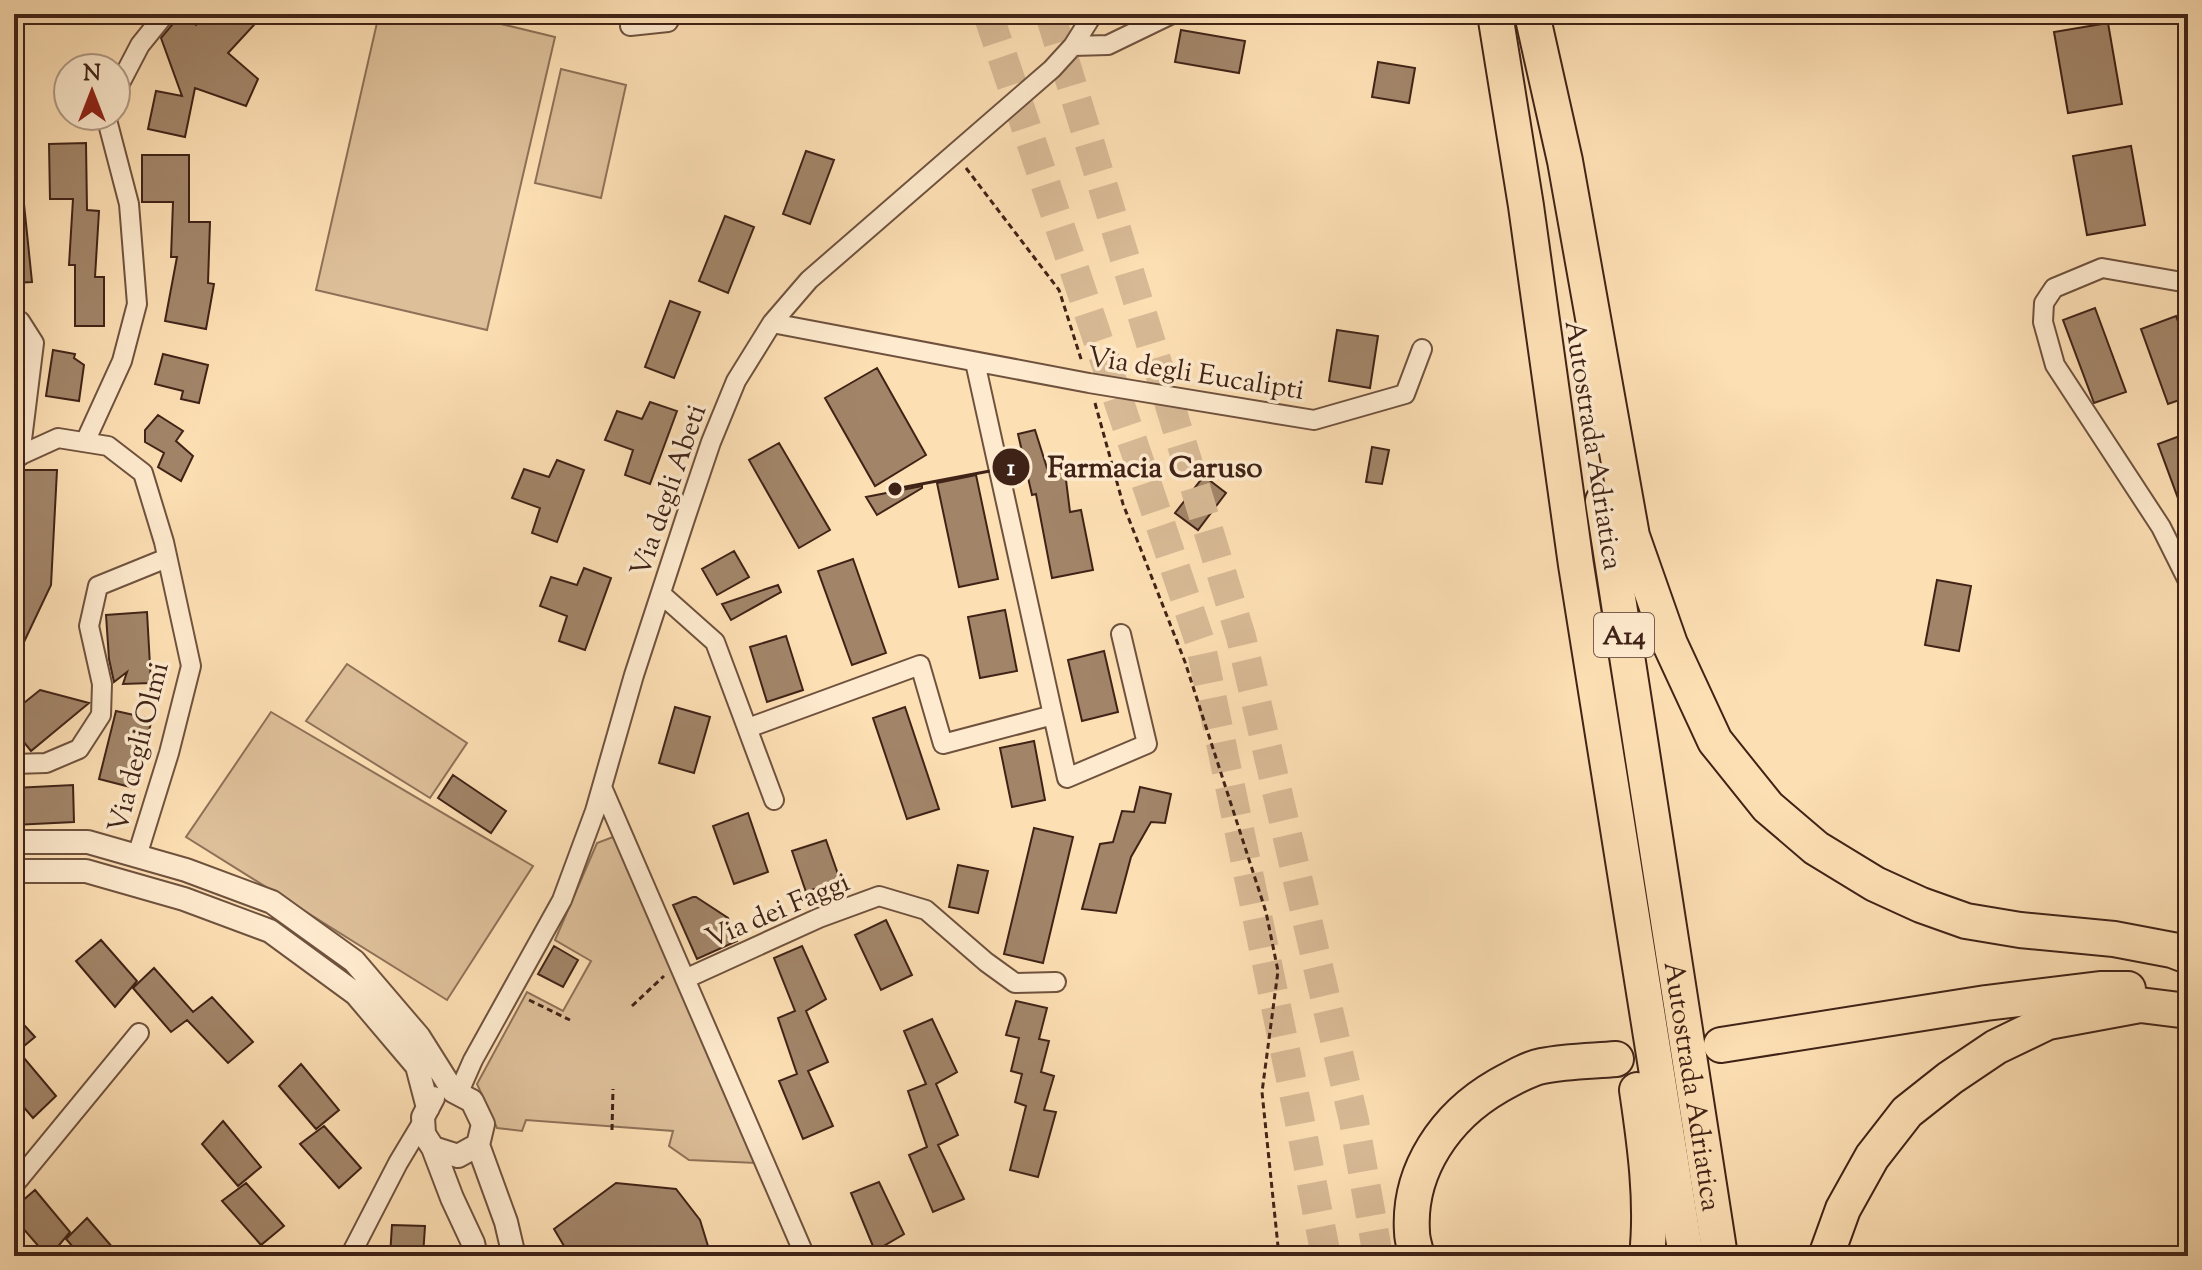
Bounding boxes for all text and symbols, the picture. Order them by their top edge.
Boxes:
north arrow [52,52,132,132]
text: N [83,59,101,91]
street label: Autostrada Adriatica [1553,318,1632,573]
street label: Via degli Eucalipti [1084,338,1307,412]
street label: Via degli Abeti [622,399,718,583]
callout: Farmacia Caruso [991,440,1279,494]
text: Farmacia Caruso [1047,448,1263,491]
text: 1 [1007,452,1016,486]
road number: A14 [1594,613,1654,657]
street label: Via degli Olmi [99,658,180,837]
street label: Via dei Faggi [700,863,856,960]
street label: Autostrada Adriatica [1652,959,1730,1214]

